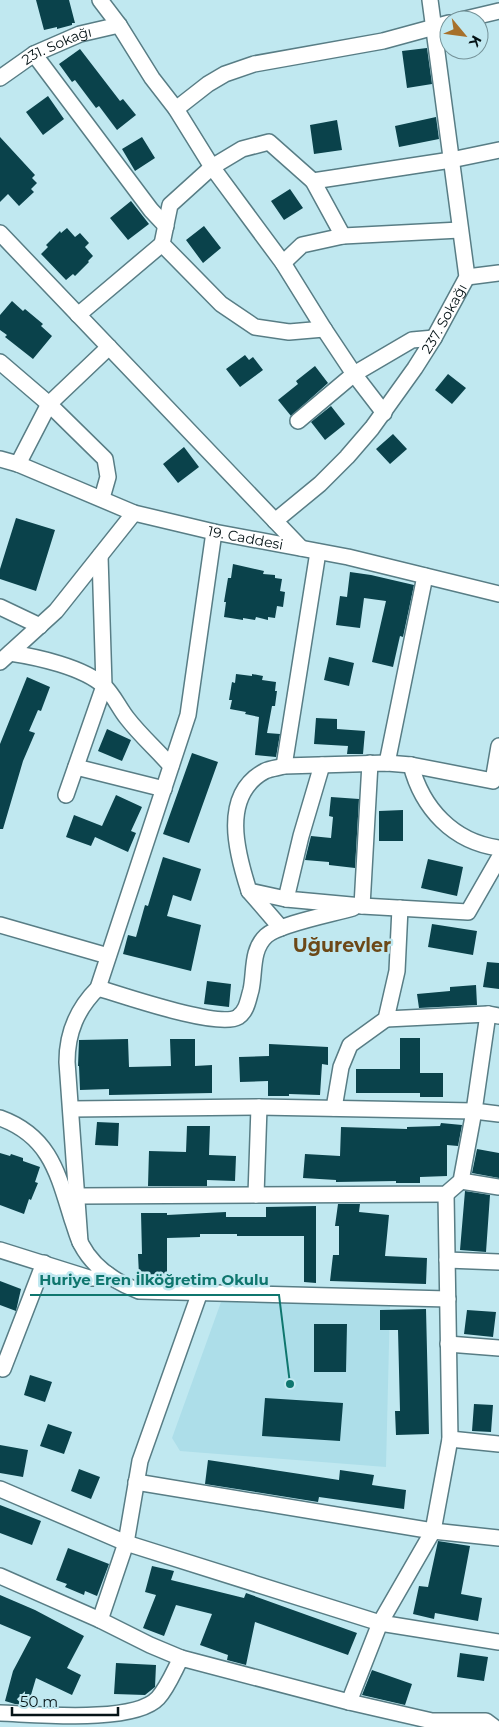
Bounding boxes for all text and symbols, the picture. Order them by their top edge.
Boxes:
north arrow [439,10,489,60]
street label: 231. Sokağı [18,23,93,69]
text: K [465,32,486,51]
street label: 237. Sokağı [418,281,471,357]
street label: 19. Caddesi [206,522,285,554]
district label: Uğurevler [293,934,391,957]
callout: Huriye Eren İlköğretim Okulu [30,1265,279,1295]
text: Huriye Eren İlköğretim Okulu [39,1270,269,1289]
scale bar [12,1684,119,1716]
text: 50 m [20,1692,58,1711]

